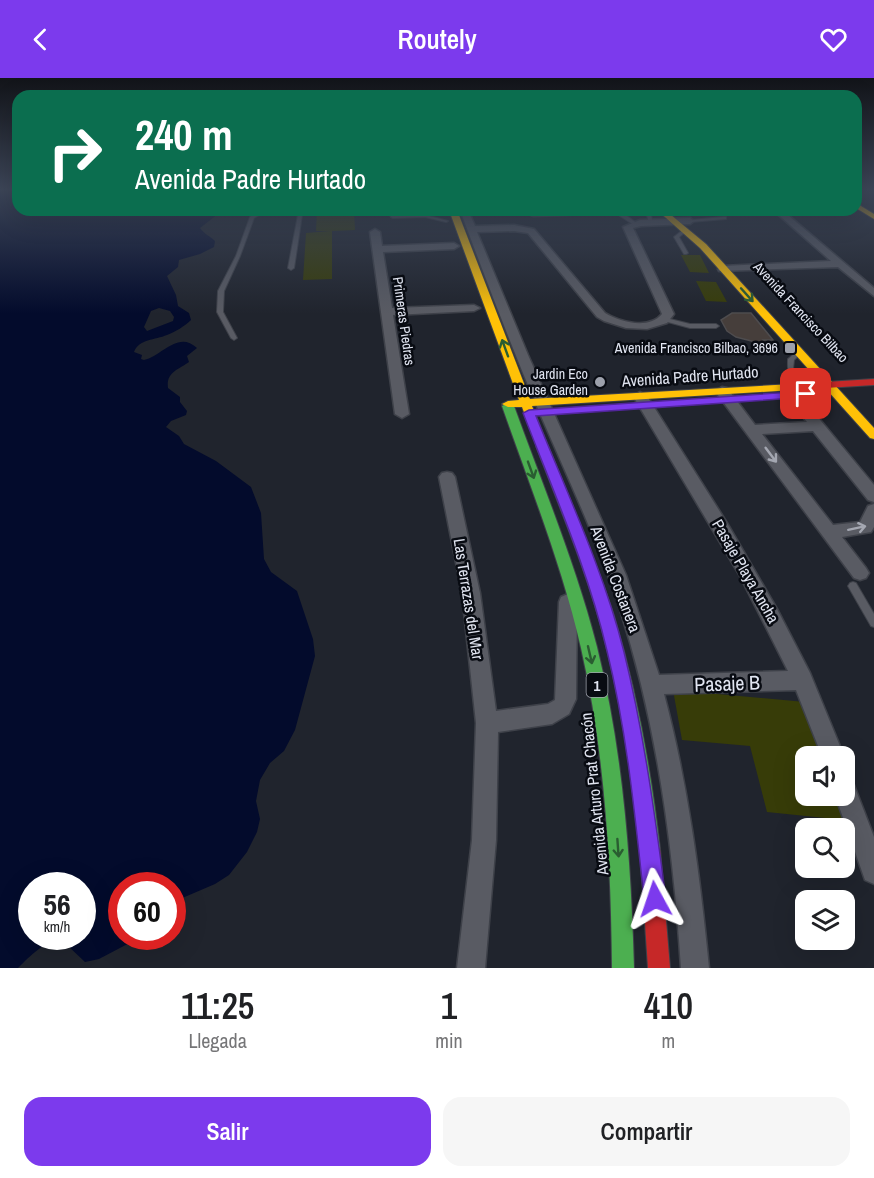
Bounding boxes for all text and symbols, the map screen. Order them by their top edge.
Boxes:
text: Routely [397,21,477,57]
icon: back [24,23,57,56]
icon: heart [817,23,850,56]
text: 240 m [135,107,233,163]
icon: right [36,114,114,192]
text: Avenida Padre Hurtado [135,161,366,197]
street label: Avenida Francisco Bilbao [749,257,852,366]
street label: Primeras Piedras [389,276,419,367]
one-way arrow [740,287,754,302]
one-way arrow [498,339,509,358]
place label: Avenida Francisco Bilbao, 3696 [614,339,778,357]
marker: Avenida Francisco Bilbao, 3696 [783,341,797,355]
street label: Avenida Padre Hurtado [620,360,759,392]
place label: Jardin Eco House Garden [513,365,588,399]
pin [780,368,831,419]
marker: Jardin Eco House Garden [593,375,607,389]
icon: arrive [789,377,822,410]
one-way arrow [765,447,777,463]
one-way arrow [526,460,537,478]
street label: Pasaje Playa Ancha [707,515,785,628]
street label: Avenida Costanera [585,522,647,636]
one-way arrow [847,522,866,533]
street label: Las Terrazas del Mar [449,537,490,662]
one-way arrow [585,645,597,664]
street label: Pasaje B [694,668,760,698]
road number: 1 [586,673,608,697]
street label: Avenida Arturo Prat Chacón [575,712,614,877]
map controls [795,746,855,950]
button: sound [795,746,855,806]
button: search [795,818,855,878]
one-way arrow [613,837,624,857]
position arrow [623,867,687,931]
speed limit sign: 60 [108,872,186,950]
text: 56 [43,884,71,924]
button: layers [795,890,855,950]
text: km/h [44,916,70,937]
text: 11:25 [181,982,254,1030]
text: 1 [441,982,457,1030]
text: 410 [644,982,693,1030]
text: Llegada [188,1027,247,1054]
text: min [435,1027,463,1054]
text: m [661,1027,675,1054]
button: Salir [24,1097,431,1166]
button: Compartir [443,1097,850,1166]

